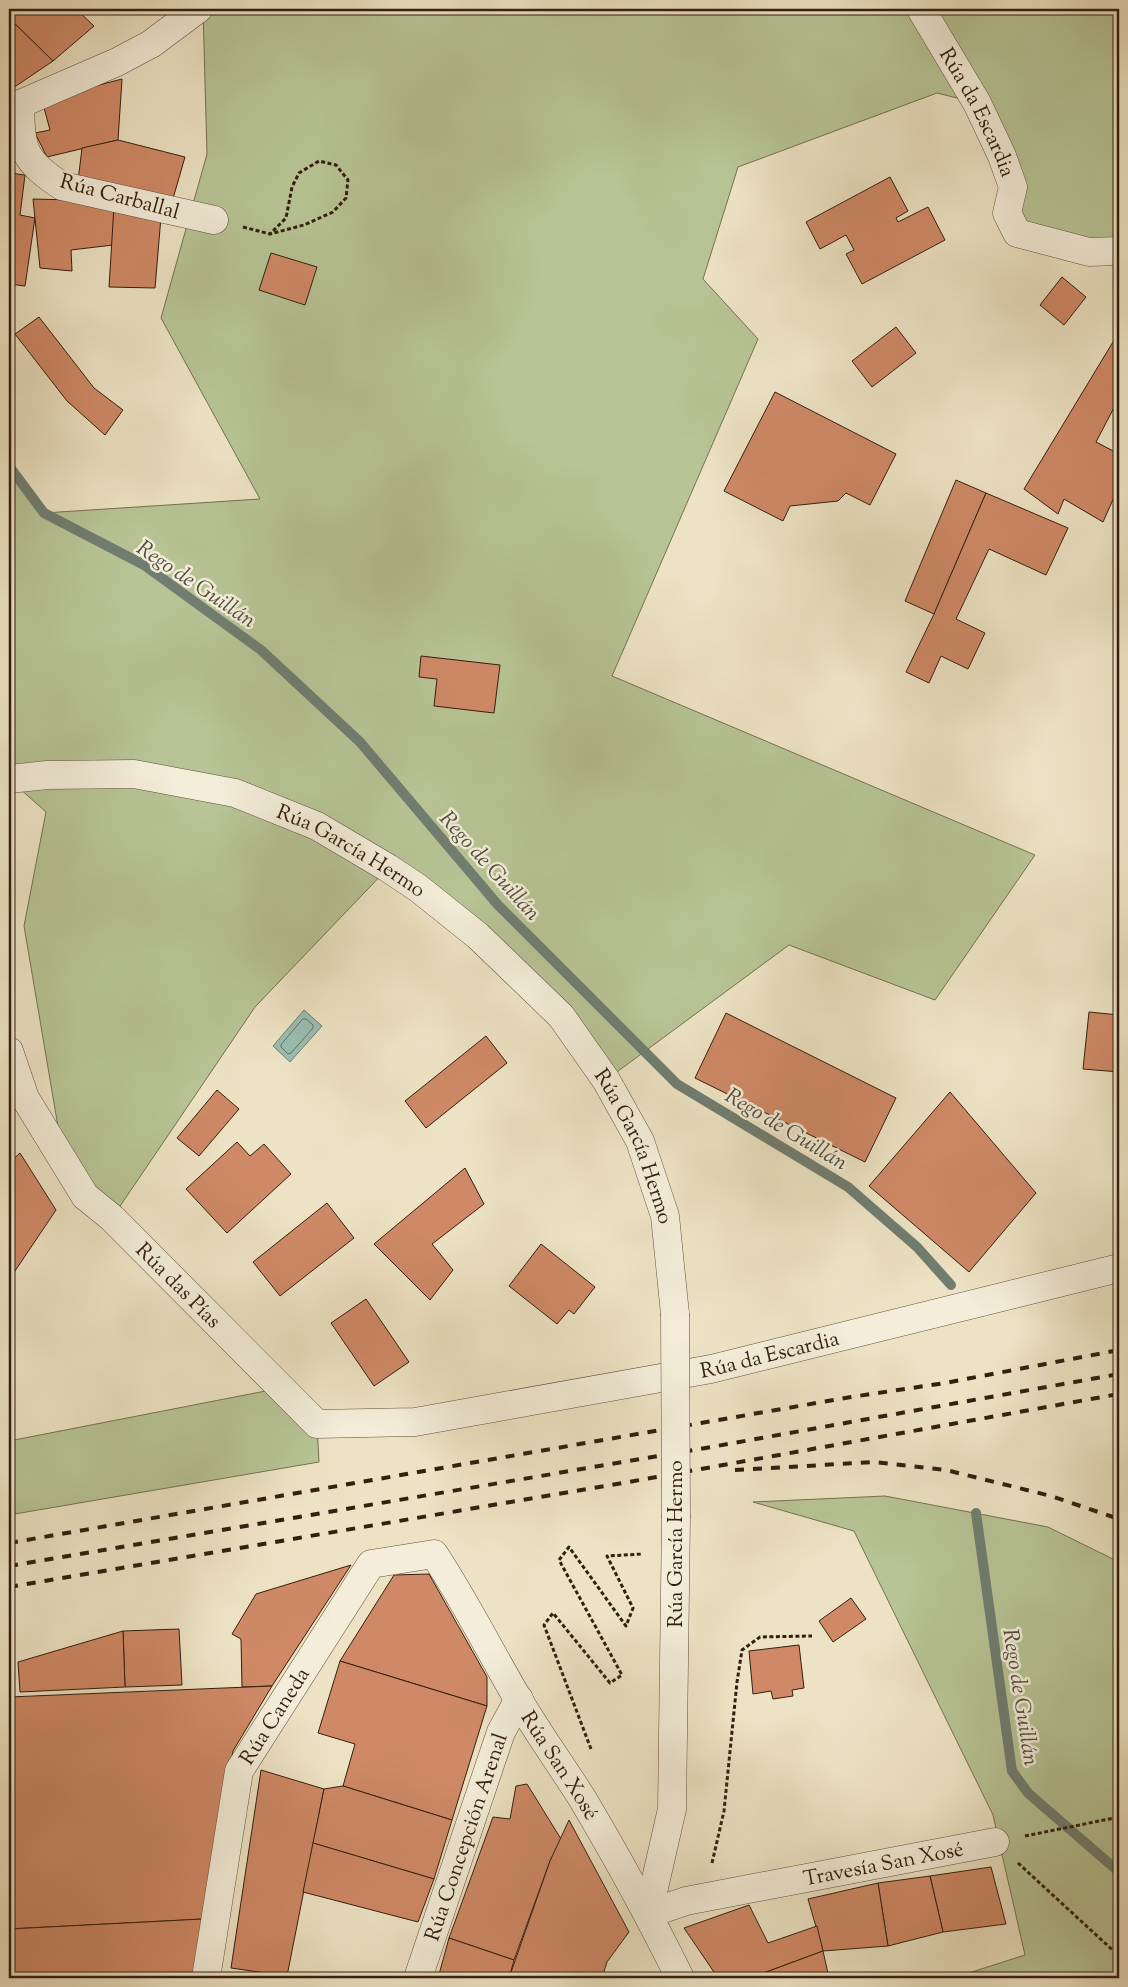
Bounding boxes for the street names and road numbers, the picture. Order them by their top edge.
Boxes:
street label: Rúa da Escardia [930,43,1021,182]
street label: Rúa Carballal [56,168,183,228]
street label: Rúa García Hermo [271,798,432,906]
street label: Rúa García Hermo [586,1063,679,1225]
street label: Rúa das Pías [128,1237,227,1336]
street label: Rúa da Escardia [698,1325,843,1388]
street label: Rúa García Hermo [662,1460,692,1628]
street label: Rúa Caneda [233,1662,318,1772]
street label: Rúa San Xosé [512,1706,605,1826]
street label: Rúa Concepción Arenal [419,1729,517,1945]
street label: Travesía San Xosé [801,1835,966,1895]

